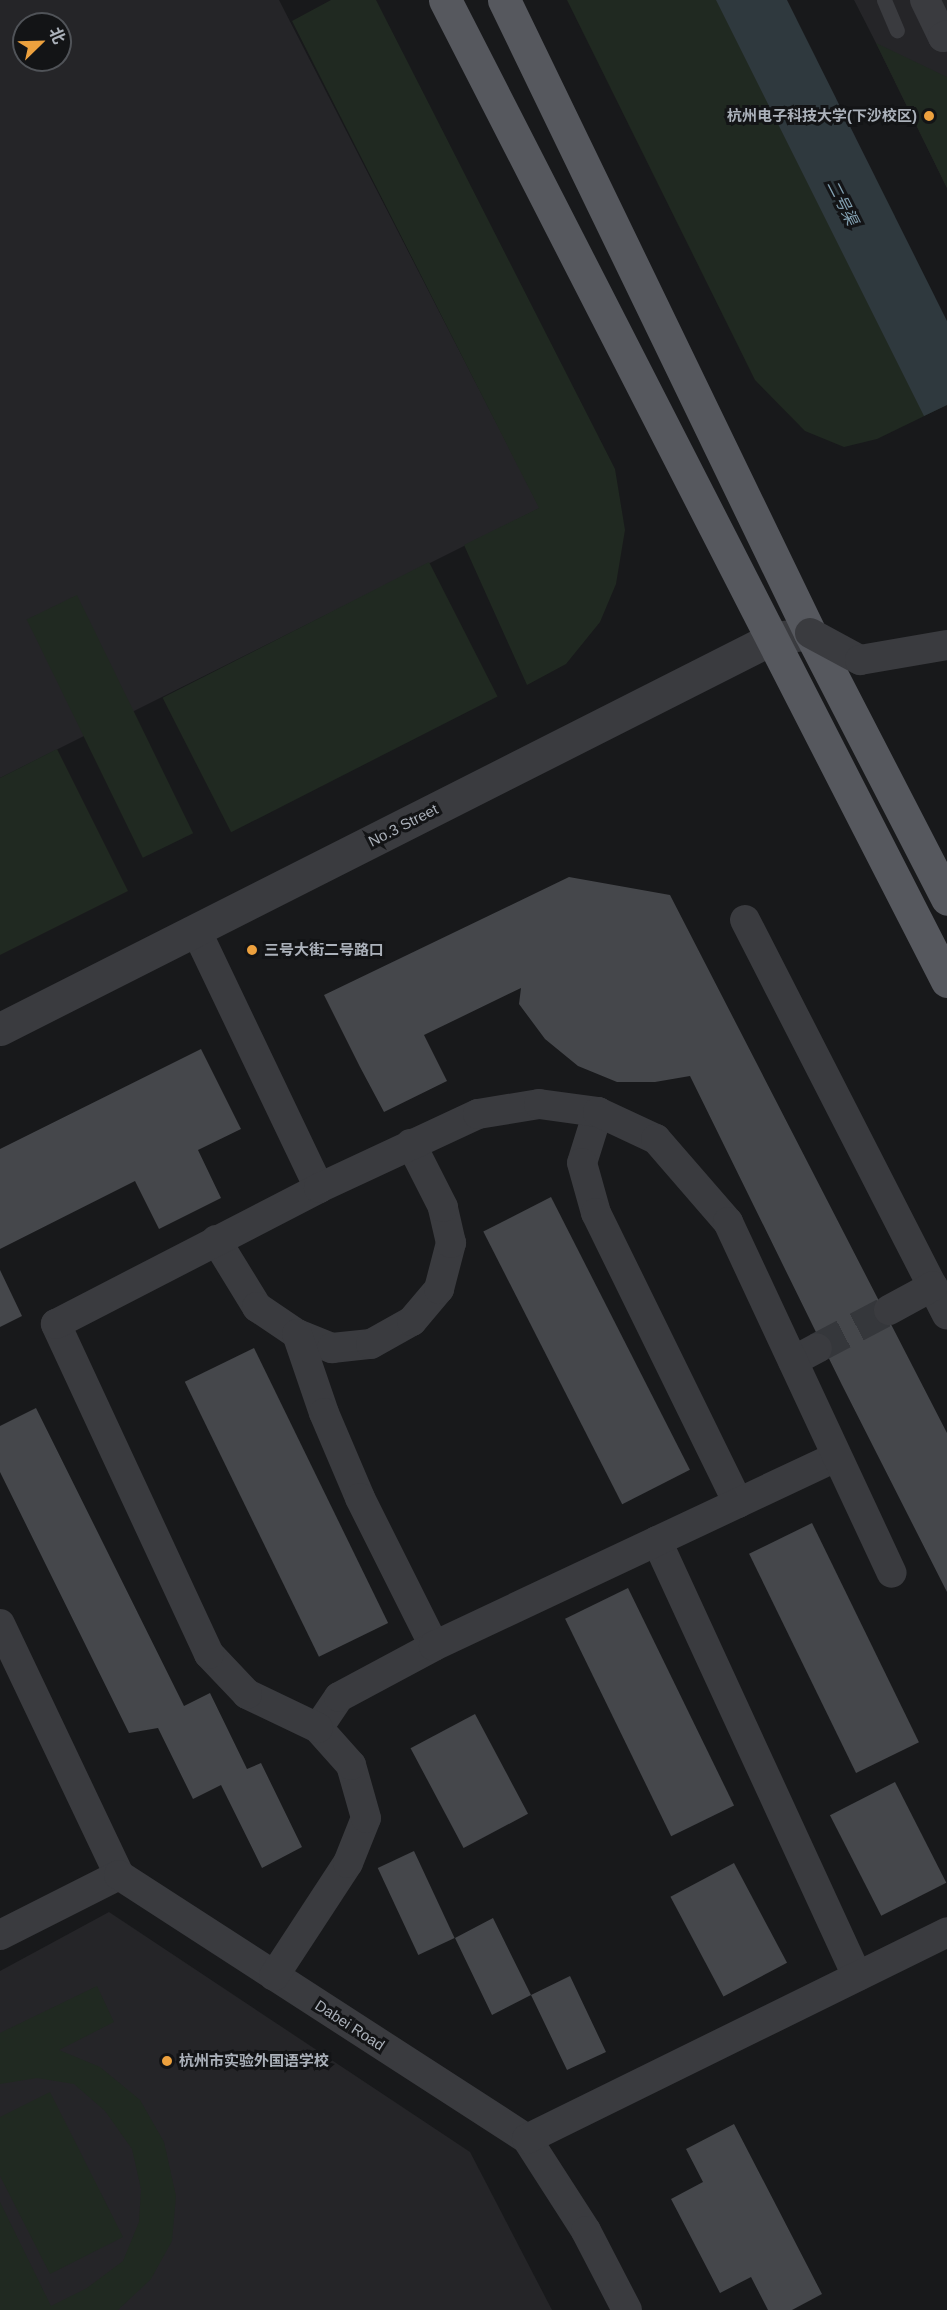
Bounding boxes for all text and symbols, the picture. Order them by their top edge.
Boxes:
north arrow [12,12,72,72]
text: 北 [46,25,68,46]
place label: 杭州电子科技大学(下沙校区) [727,107,917,125]
marker: 杭州电子科技大学(下沙校区) [922,109,936,123]
water label: 二号渠 [823,177,861,229]
street label: No.3 Street [365,800,441,850]
place label: 三号大街二号路口 [264,941,384,959]
marker: 三号大街二号路口 [245,943,259,957]
street label: Dabei Road [312,1996,388,2054]
place label: 杭州市实验外国语学校 [179,2052,329,2070]
marker: 杭州市实验外国语学校 [160,2054,174,2068]

